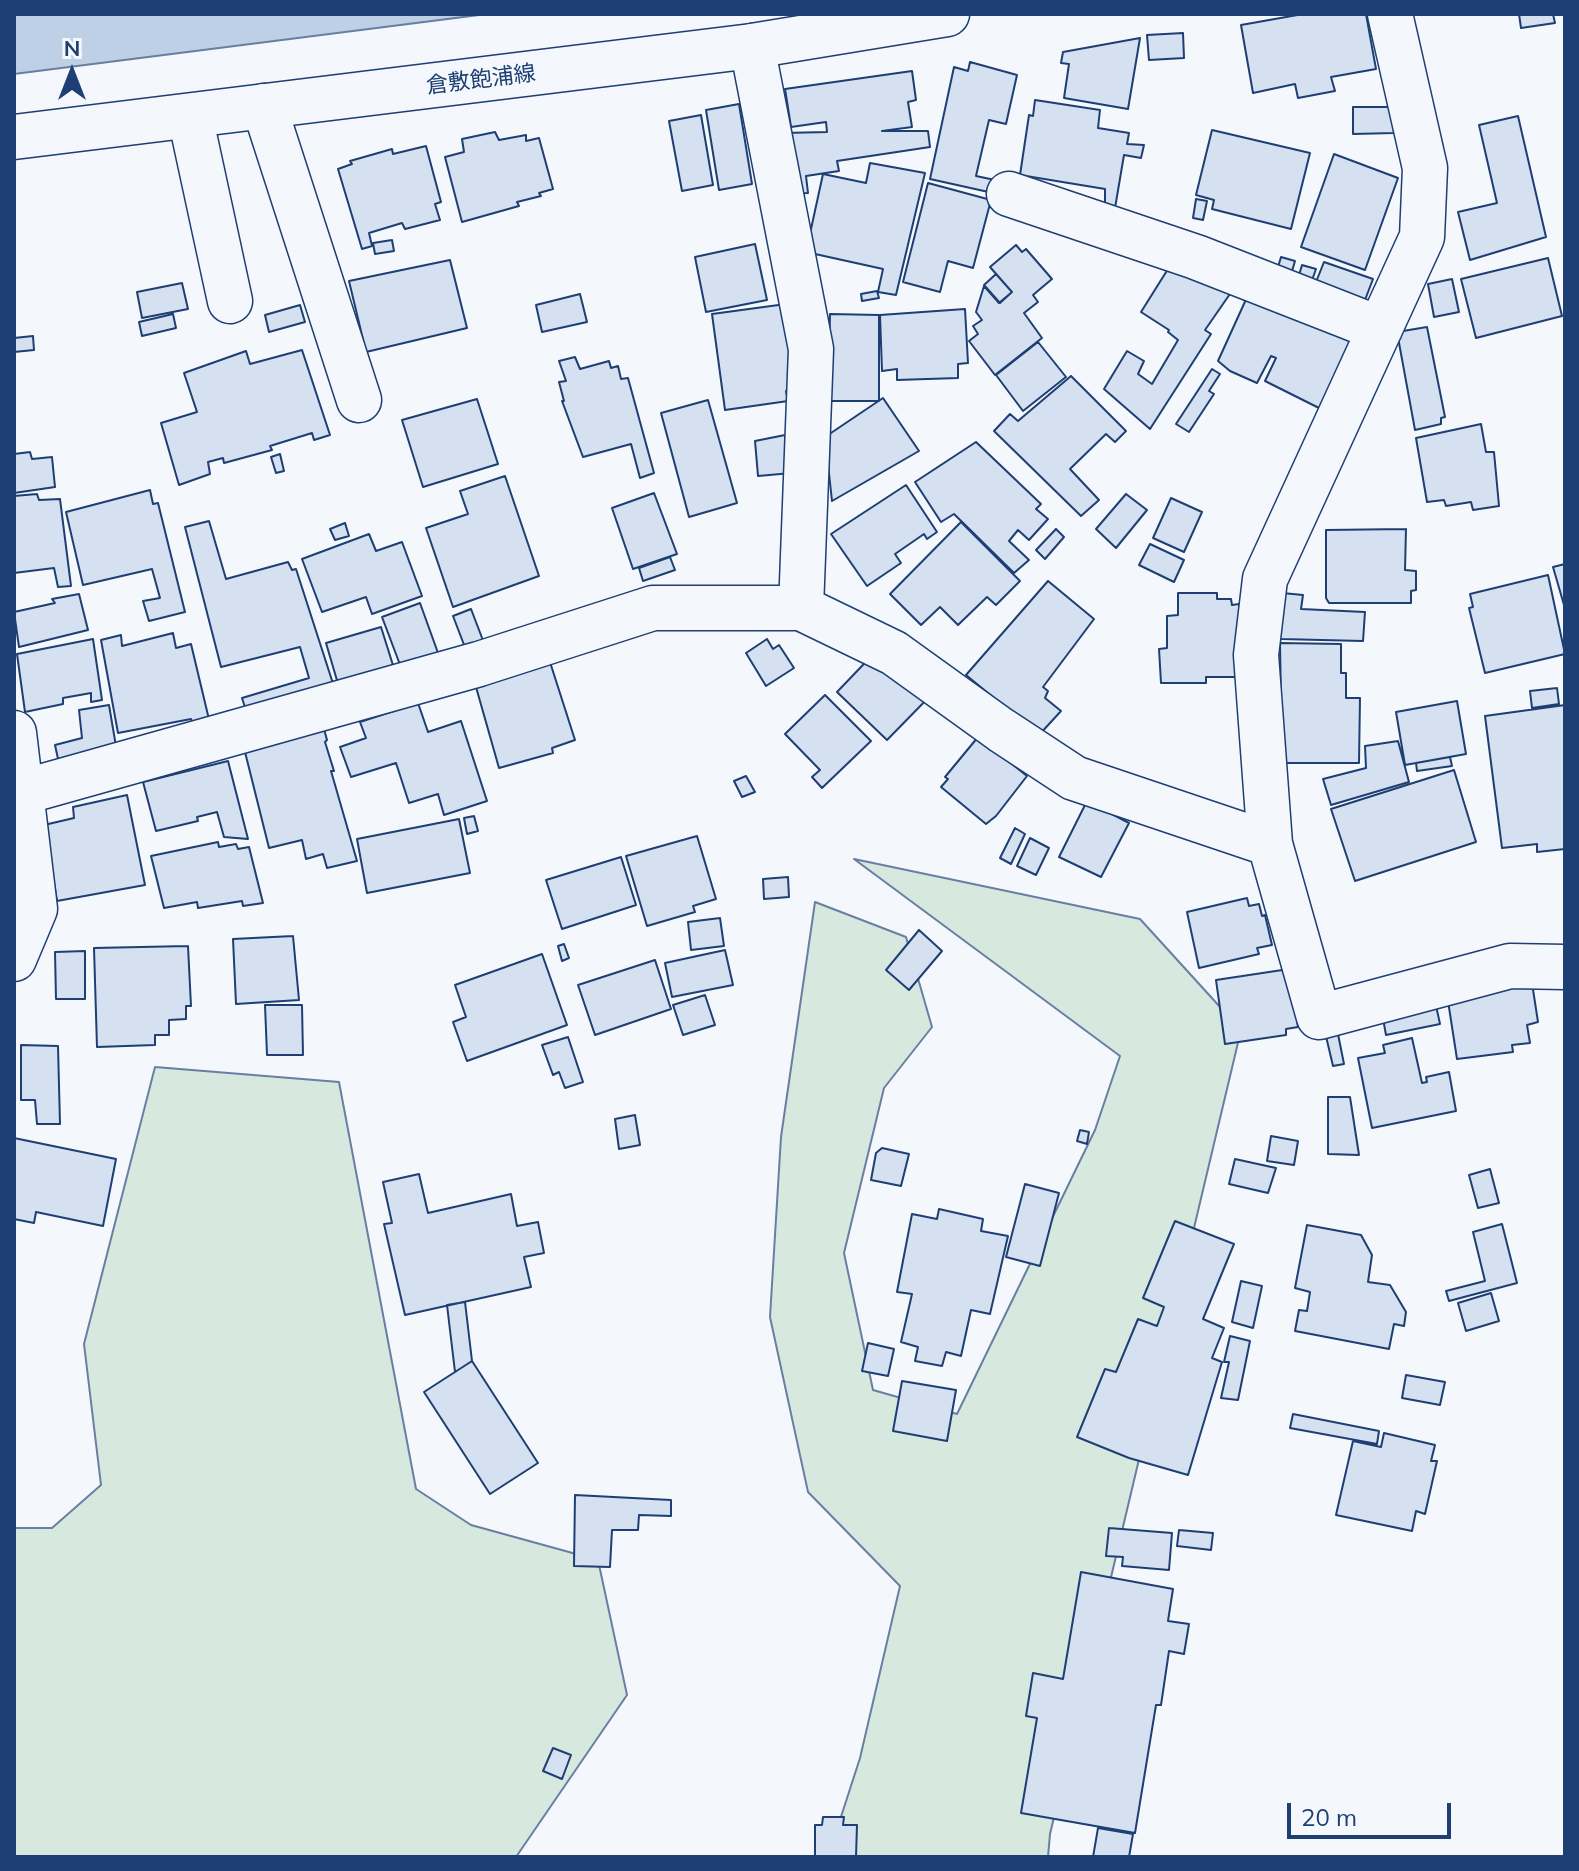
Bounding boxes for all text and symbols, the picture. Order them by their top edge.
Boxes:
north arrow [32,32,112,112]
text: N [64,34,80,62]
street label: 倉敷飽浦線 [425,60,537,100]
scale bar [1291,1787,1455,1837]
text: 20 m [1301,1802,1357,1832]

